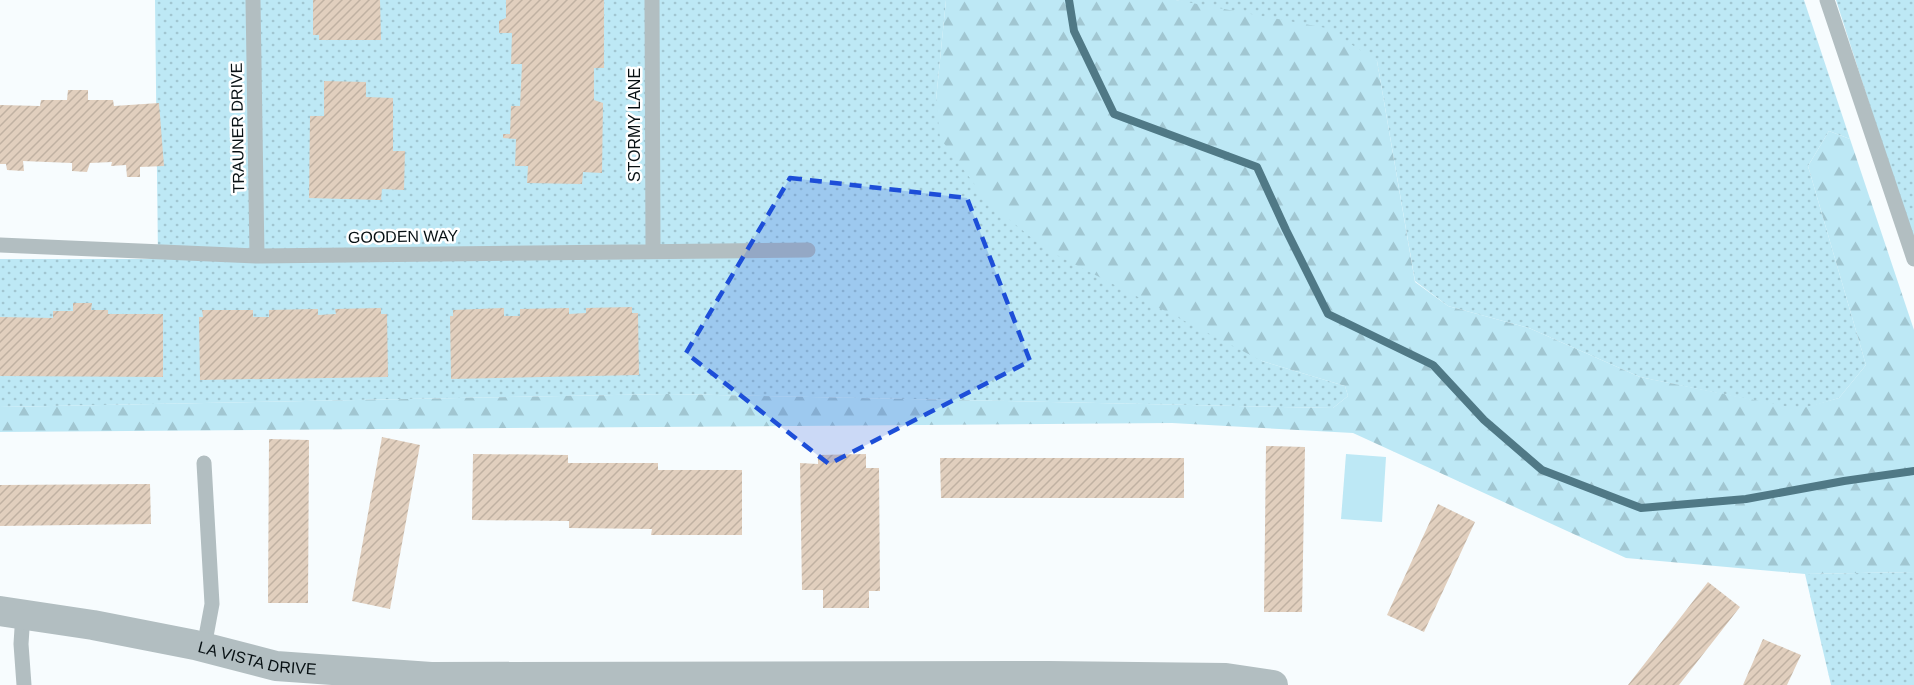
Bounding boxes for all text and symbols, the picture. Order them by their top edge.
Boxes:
street label: TRAUNER DRIVE [228,63,247,193]
street label: STORMY LANE [626,68,643,182]
street label: GOODEN WAY [348,227,459,246]
street label: LA VISTA DRIVE [196,638,317,678]

